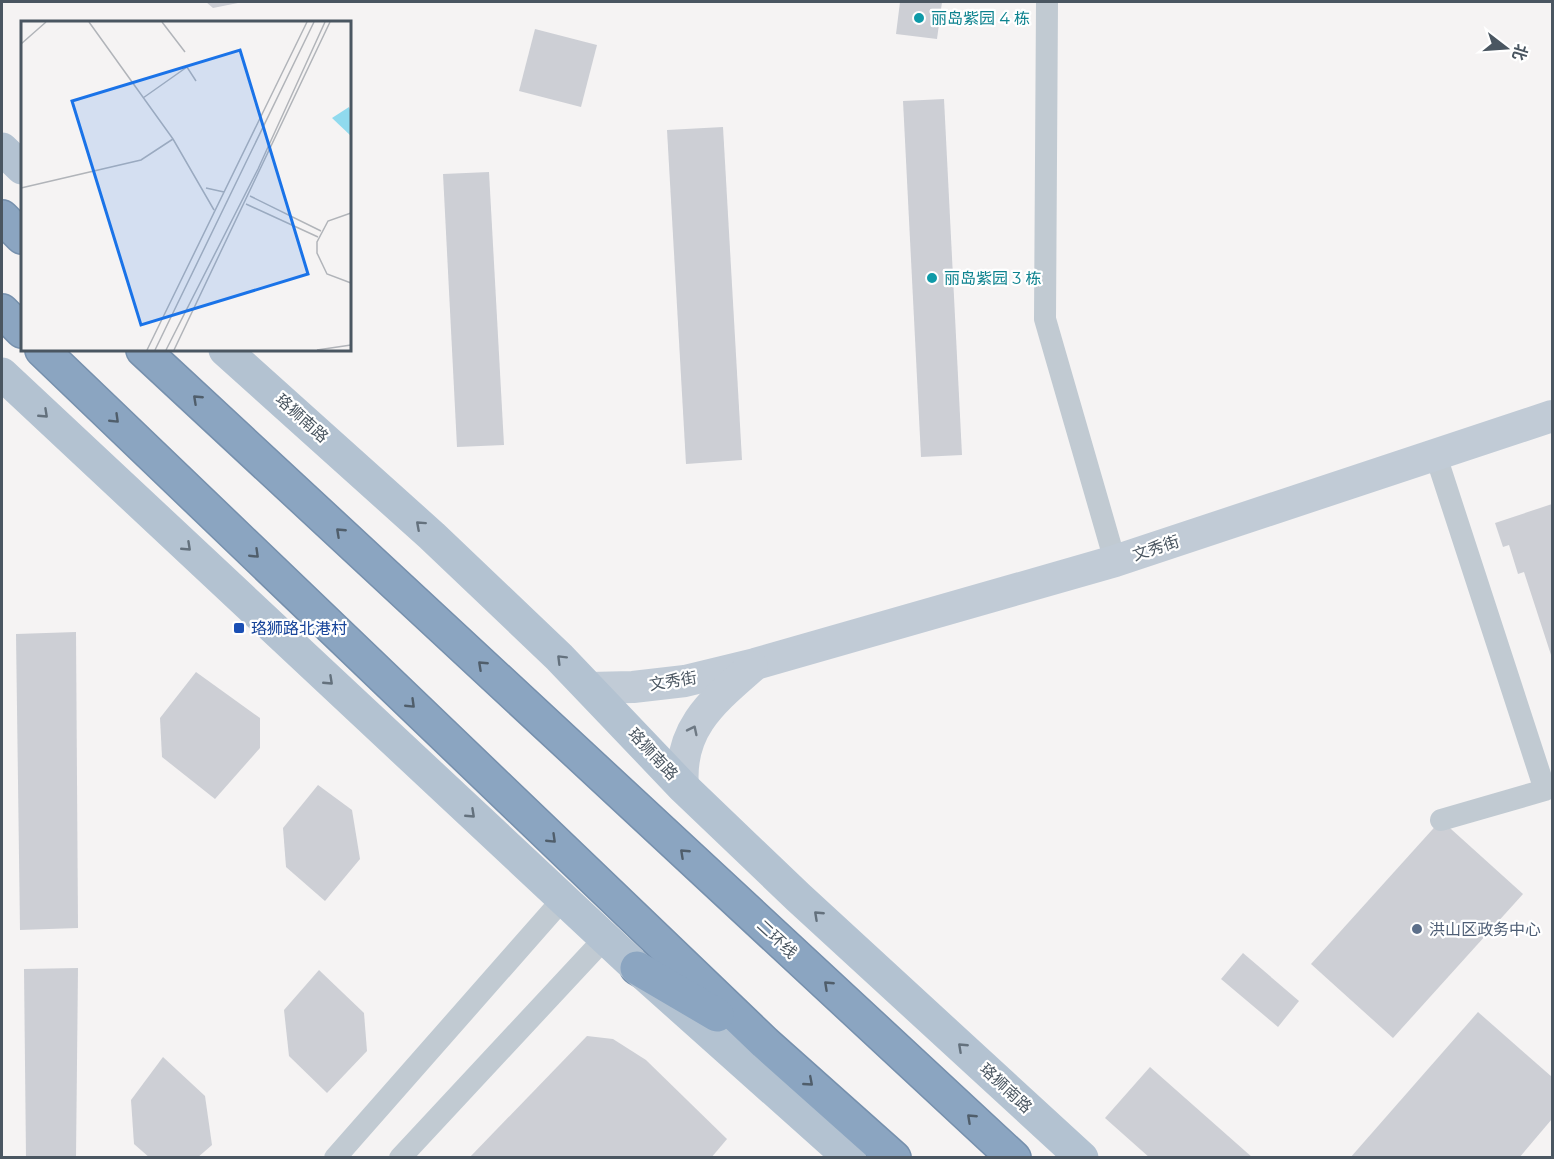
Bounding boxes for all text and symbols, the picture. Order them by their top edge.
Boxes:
place label: 丽岛紫园 4 栋 [931,9,1030,28]
marker: 丽岛紫园 4 栋 [912,11,926,25]
north arrow [1476,18,1536,78]
inset map [21,21,351,351]
text: 北 [1508,42,1531,63]
place label: 丽岛紫园 3 栋 [944,269,1041,288]
marker: 丽岛紫园 3 栋 [925,271,939,285]
street label: 珞狮南路 [272,390,332,446]
one-way arrow [193,396,204,407]
one-way arrow [38,407,48,418]
one-way arrow [108,412,118,423]
one-way arrow [416,521,426,532]
one-way arrow [336,529,347,540]
street label: 文秀街 [1130,532,1182,564]
one-way arrow [179,540,190,551]
one-way arrow [249,547,259,558]
place label: 珞狮路北港村 [251,619,347,638]
marker: 珞狮路北港村 [232,621,246,635]
one-way arrow [557,656,568,667]
one-way arrow [478,662,489,673]
street label: 文秀街 [648,668,698,694]
one-way arrow [322,673,333,684]
one-way arrow [404,696,415,707]
street label: 珞狮南路 [624,724,682,784]
one-way arrow [686,726,698,737]
one-way arrow [465,807,475,818]
one-way arrow [544,831,555,842]
one-way arrow [681,849,691,860]
one-way arrow [814,911,825,922]
street label: 二环线 [753,916,801,962]
place label: 洪山区政务中心 [1429,920,1541,939]
marker: 洪山区政务中心 [1410,922,1424,936]
one-way arrow [824,981,834,992]
one-way arrow [958,1043,968,1054]
street label: 珞狮南路 [976,1059,1036,1117]
one-way arrow [802,1075,813,1086]
one-way arrow [967,1114,977,1125]

